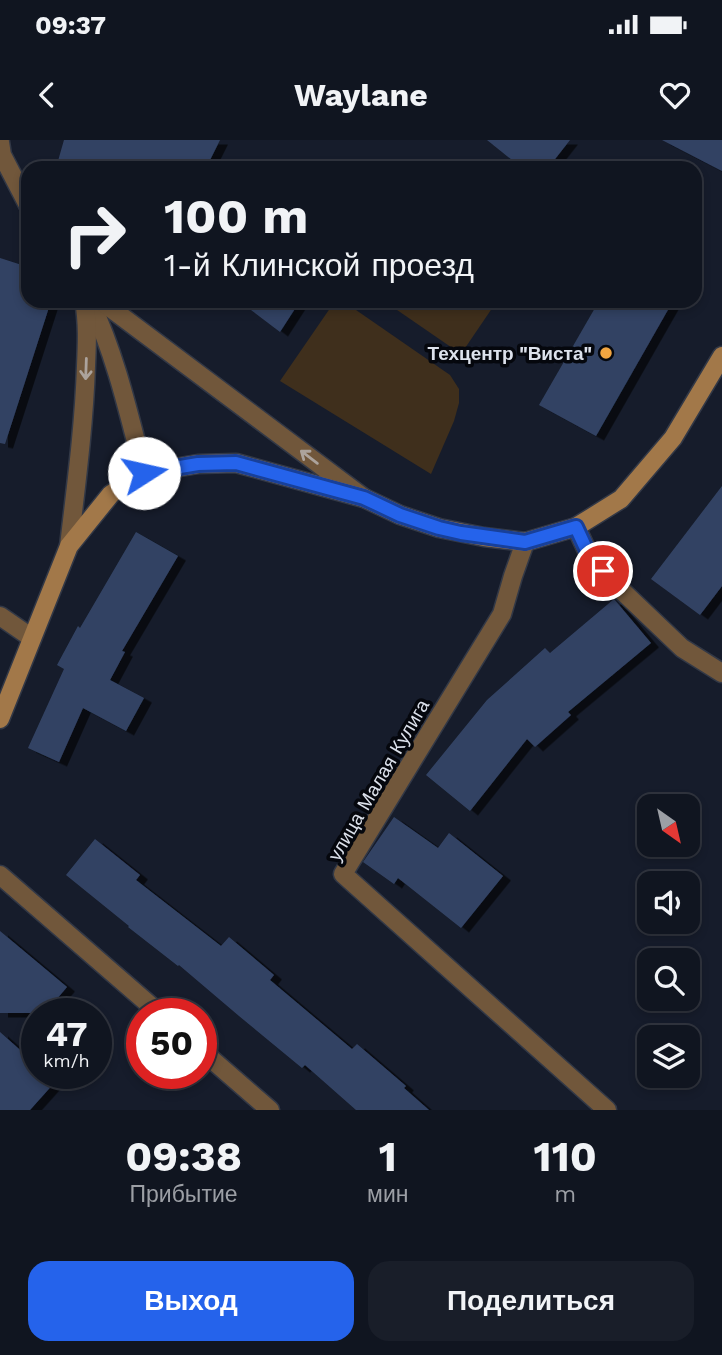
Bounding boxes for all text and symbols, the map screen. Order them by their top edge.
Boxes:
text: 09:37 [35,10,106,40]
icon: back [28,76,66,114]
text: Waylane [294,76,428,114]
icon: heart [656,76,694,114]
text: 100 m [164,187,308,245]
icon: right [49,189,140,280]
text: 1-й Клинской проезд [164,246,474,284]
place label: Техцентр "Виста" [428,342,592,365]
marker: Техцентр "Виста" [598,345,614,361]
one-way arrow [79,357,93,380]
position arrow [107,436,181,510]
one-way arrow [300,450,319,464]
pin [573,541,633,601]
icon: arrive [584,552,622,590]
street label: улица Малая Кулига [323,695,434,865]
north arrow [637,794,700,858]
map controls [637,794,700,1088]
button: sound [637,871,700,934]
button: search [637,948,700,1011]
speed limit sign: 50 [126,998,217,1089]
text: 47 [45,1013,88,1055]
button: layers [637,1025,700,1088]
text: km/h [43,1050,90,1071]
text: 09:38 [125,1132,242,1181]
text: 1 [379,1132,397,1181]
text: 110 [534,1132,597,1181]
text: Прибытие [130,1181,238,1208]
text: мин [367,1181,408,1208]
text: m [554,1181,576,1208]
button: Выход [28,1261,354,1341]
button: Поделиться [368,1261,694,1341]

